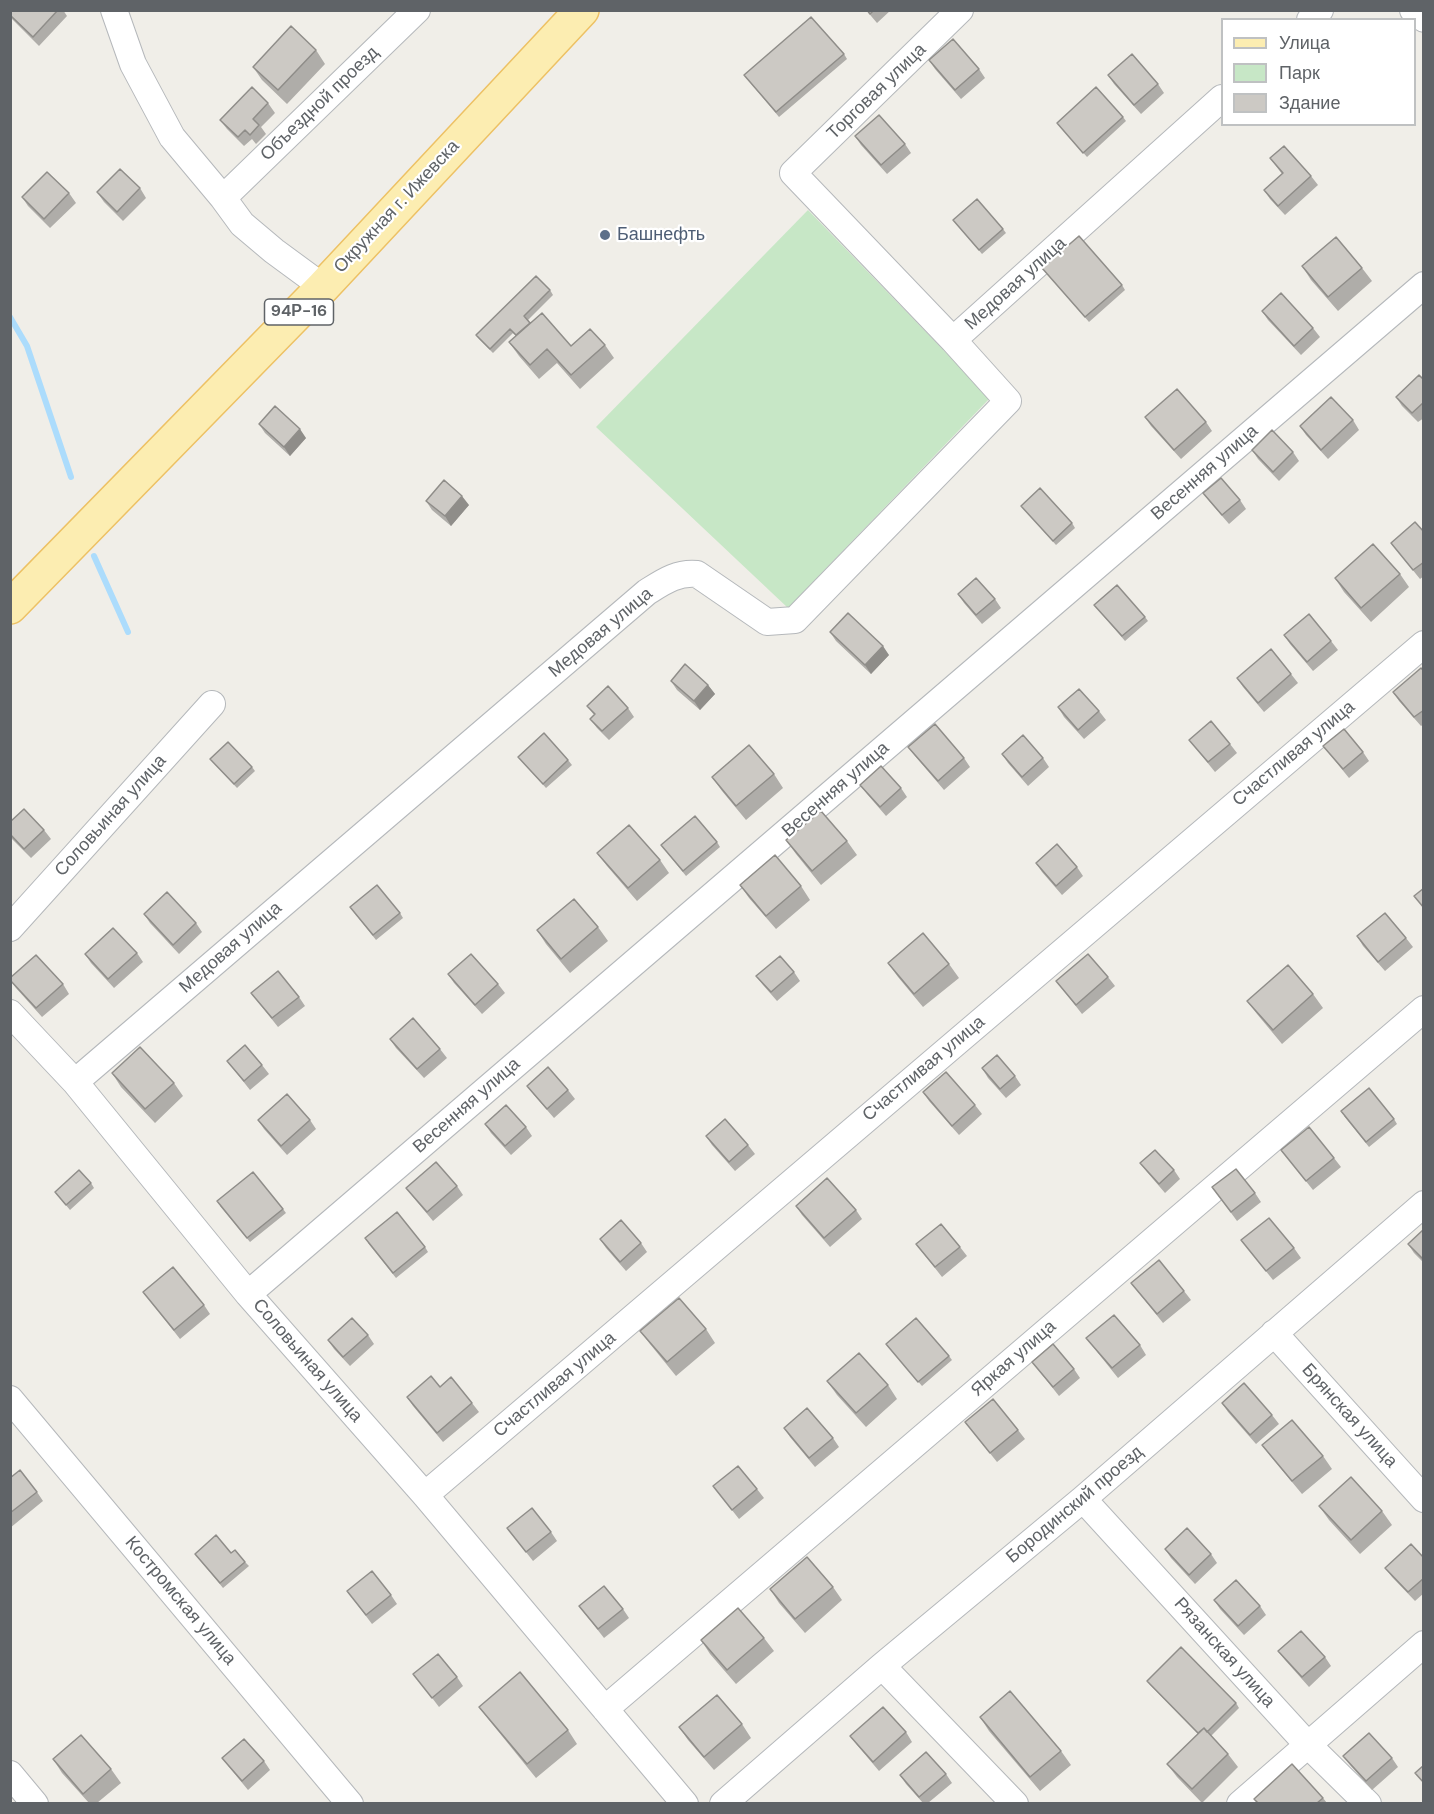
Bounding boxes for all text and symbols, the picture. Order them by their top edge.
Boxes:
legend [1221,18,1416,126]
text: Улица [1279,31,1330,55]
street label: Торговая улица [823,39,931,145]
street label: Объездной проезд [257,42,383,166]
text: Парк [1279,61,1320,85]
text: Здание [1279,91,1340,115]
street label: Окружная г. Ижевска [330,136,464,278]
place label: Башнефть [617,224,705,246]
marker: Башнефть [598,228,612,242]
street label: Медовая улица [961,233,1071,335]
road number: 94Р-16 [264,299,334,325]
street label: Весенняя улица [1147,421,1263,525]
street label: Медовая улица [545,583,657,683]
street label: Счастливая улица [1228,697,1360,811]
street label: Весенняя улица [778,738,894,842]
street label: Соловьиная улица [51,751,171,881]
street label: Медовая улица [175,898,287,998]
street label: Счастливая улица [858,1012,990,1126]
street label: Весенняя улица [409,1054,525,1158]
street label: Соловьиная улица [248,1295,366,1427]
street label: Яркая улица [967,1316,1061,1402]
street label: Счастливая улица [489,1328,621,1442]
street label: Брянская улица [1297,1360,1401,1472]
street label: Бородинский проезд [1002,1442,1148,1568]
street label: Костромская улица [120,1532,240,1670]
street label: Рязанская улица [1169,1594,1279,1712]

